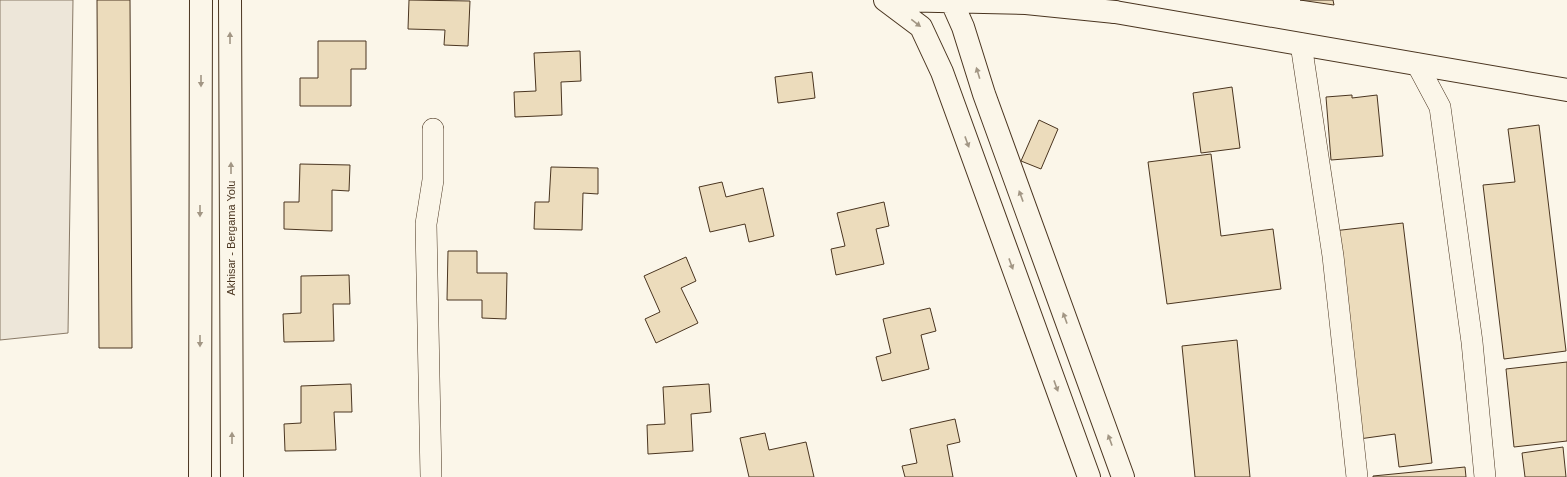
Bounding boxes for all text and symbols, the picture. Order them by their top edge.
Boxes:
one-way arrow [910,19,921,28]
one-way arrow [227,31,233,44]
one-way arrow [975,67,981,79]
one-way arrow [198,75,204,88]
one-way arrow [964,136,970,148]
one-way arrow [228,161,234,174]
street label: Akhisar - Bergama Yolu [225,181,237,295]
one-way arrow [1018,189,1024,201]
one-way arrow [197,205,204,217]
one-way arrow [1008,258,1014,270]
one-way arrow [1062,312,1068,324]
one-way arrow [197,335,203,348]
one-way arrow [1053,380,1059,392]
one-way arrow [229,431,235,444]
one-way arrow [1106,434,1112,446]

